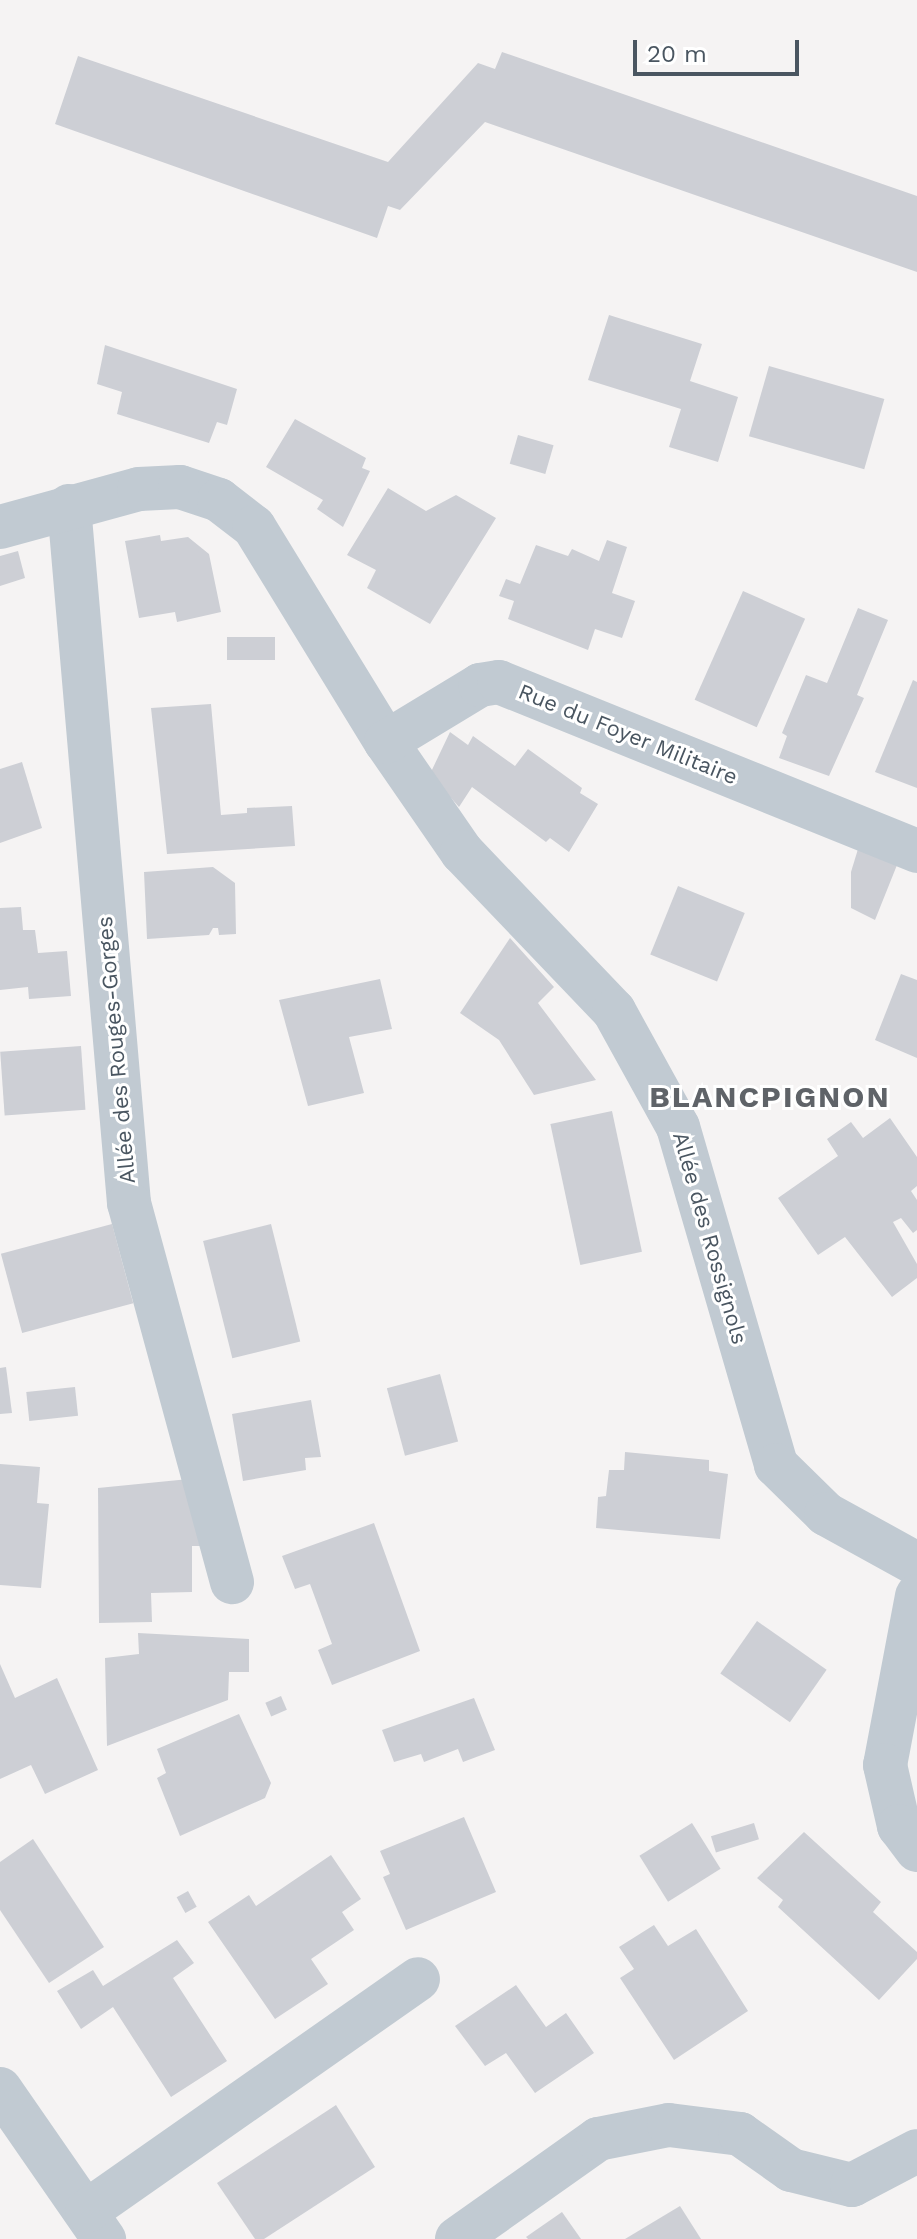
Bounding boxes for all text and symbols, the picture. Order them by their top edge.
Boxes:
scale bar [637,24,803,74]
text: 20 m [647,40,707,68]
street label: Rue du Foyer Militaire [514,678,742,790]
street label: Allée des Rouges-Gorges [91,915,141,1185]
district label: BLANCPIGNON [649,1079,891,1115]
street label: Allée des Rossignols [667,1129,753,1347]

